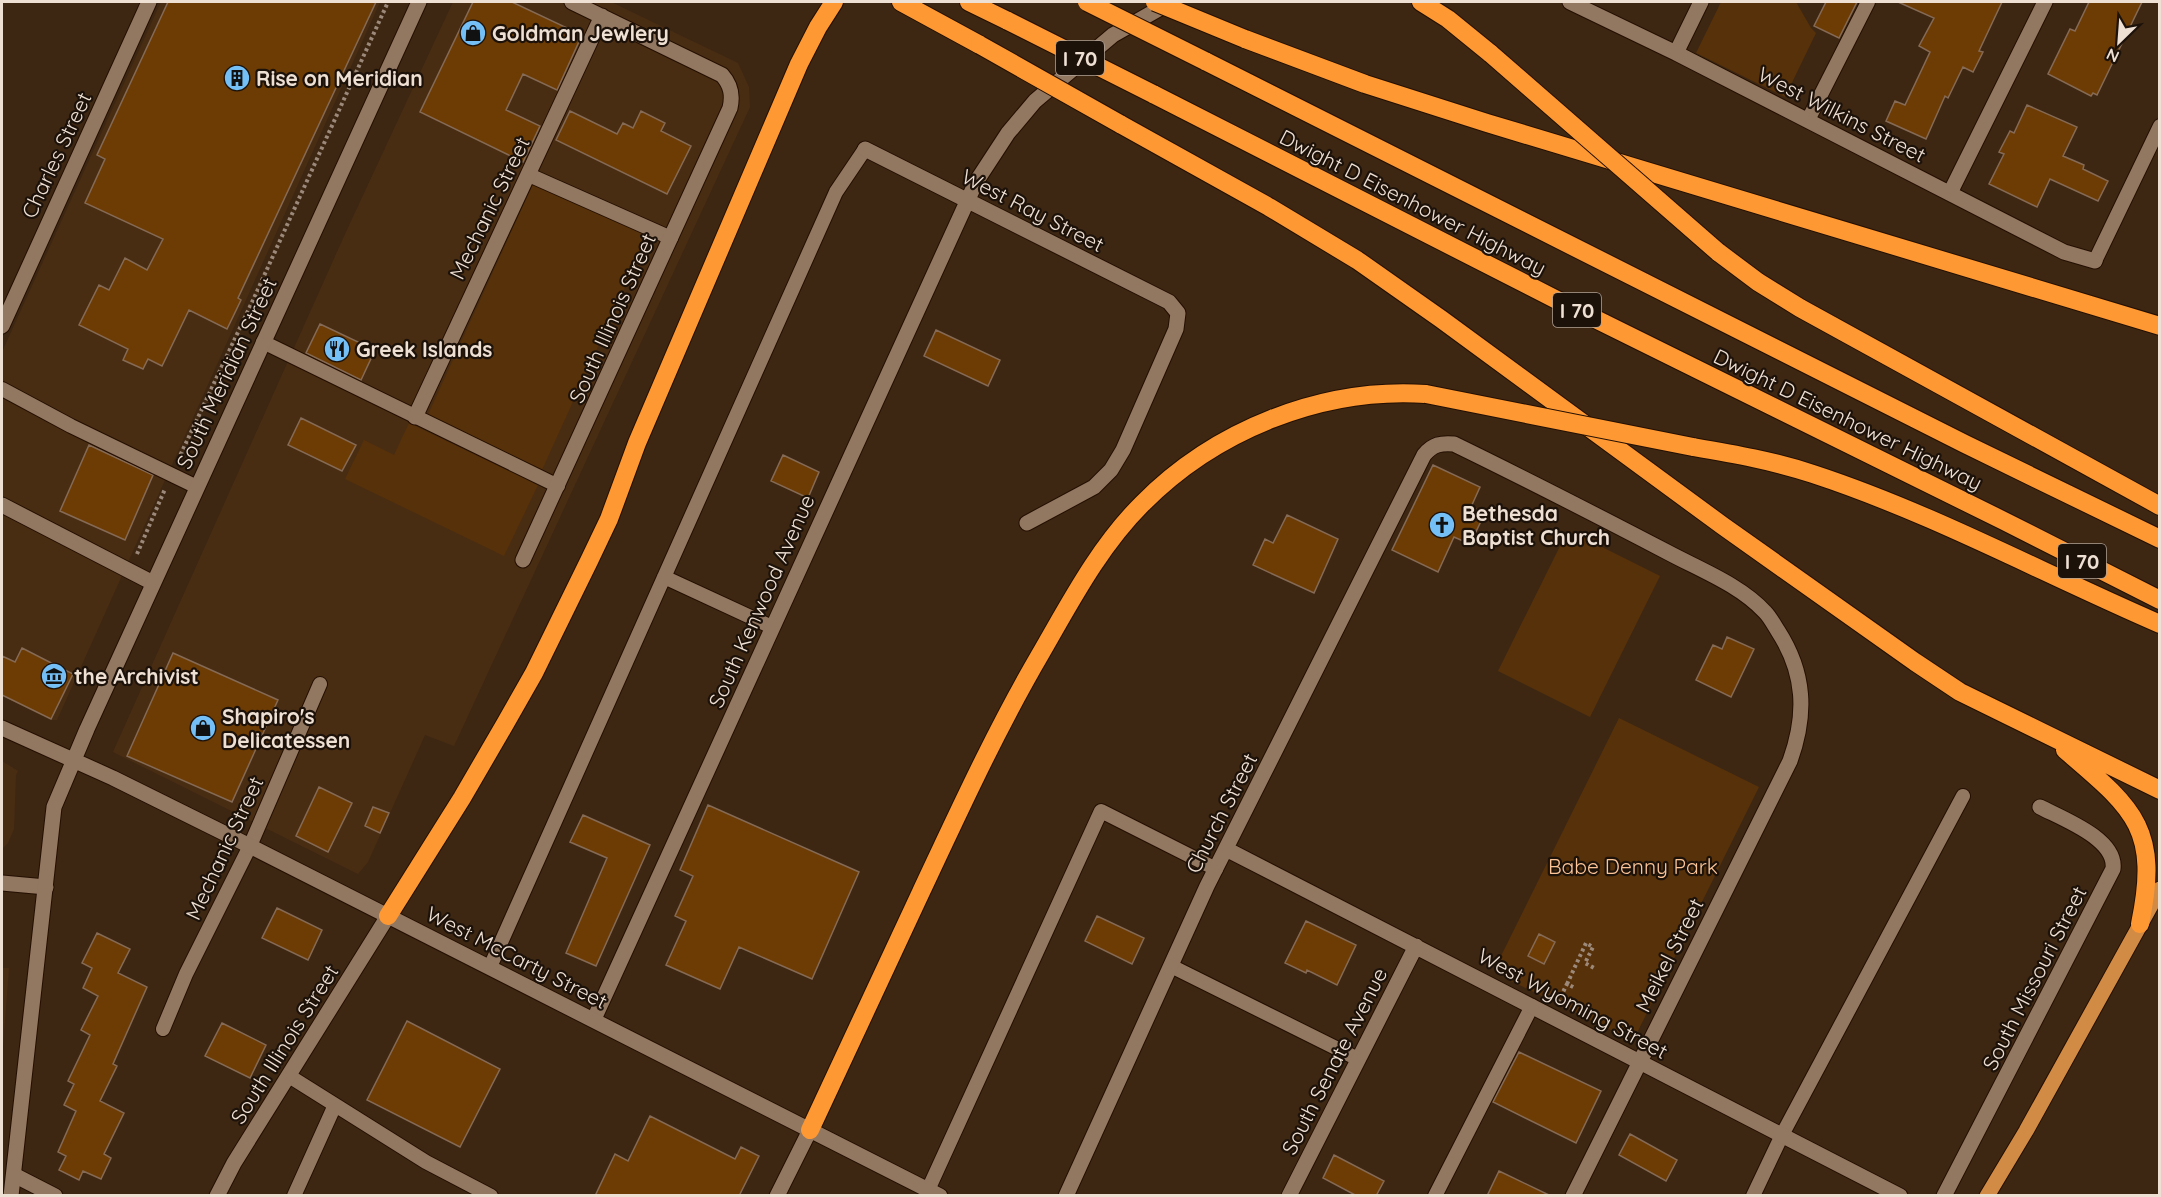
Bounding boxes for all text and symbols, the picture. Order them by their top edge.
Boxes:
north arrow [2089,12,2149,72]
shop icon: Goldman Jewlery [458,18,488,48]
place label: Goldman Jewlery [492,20,669,46]
road number: I 70 [1056,41,1104,75]
text: N [2103,44,2122,67]
street label: West Wilkins Street [1754,60,1930,168]
building icon: Rise on Meridian [222,63,252,93]
place label: Rise on Meridian [256,65,423,91]
street label: Charles Street [15,88,97,222]
street label: Dwight D Eisenhower Highway [1275,123,1551,281]
street label: Mechanic Street [443,132,535,284]
street label: West Ray Street [957,163,1109,257]
street label: South Illinois Street [563,229,661,407]
street label: South Meridian Street [170,273,282,473]
road number: I 70 [1553,293,1601,327]
restaurant icon: Greek Islands [322,334,352,364]
place label: Greek Islands [356,336,492,362]
street label: Dwight D Eisenhower Highway [1709,343,1987,495]
street label: South Kenwood Avenue [702,490,820,712]
place label: Bethesda Baptist Church [1462,500,1610,550]
church icon: Bethesda Baptist Church [1427,510,1457,540]
road number: I 70 [2058,544,2106,578]
museum icon: the Archivist [39,661,69,691]
place label: the Archivist [74,663,199,689]
place label: Shapiro's Delicatessen [222,703,350,753]
shop icon: Shapiro's Delicatessen [188,713,218,743]
street label: Church Street [1180,749,1262,877]
street label: Mechanic Street [179,772,269,924]
park label: Babe Denny Park [1548,853,1718,879]
street label: South Missouri Street [1976,882,2092,1074]
street label: Meikel Street [1629,894,1709,1016]
street label: West McCarty Street [422,900,612,1014]
street label: West Wyoming Street [1474,942,1672,1064]
street label: South Illinois Street [225,960,343,1128]
street label: South Senate Avenue [1276,963,1392,1159]

